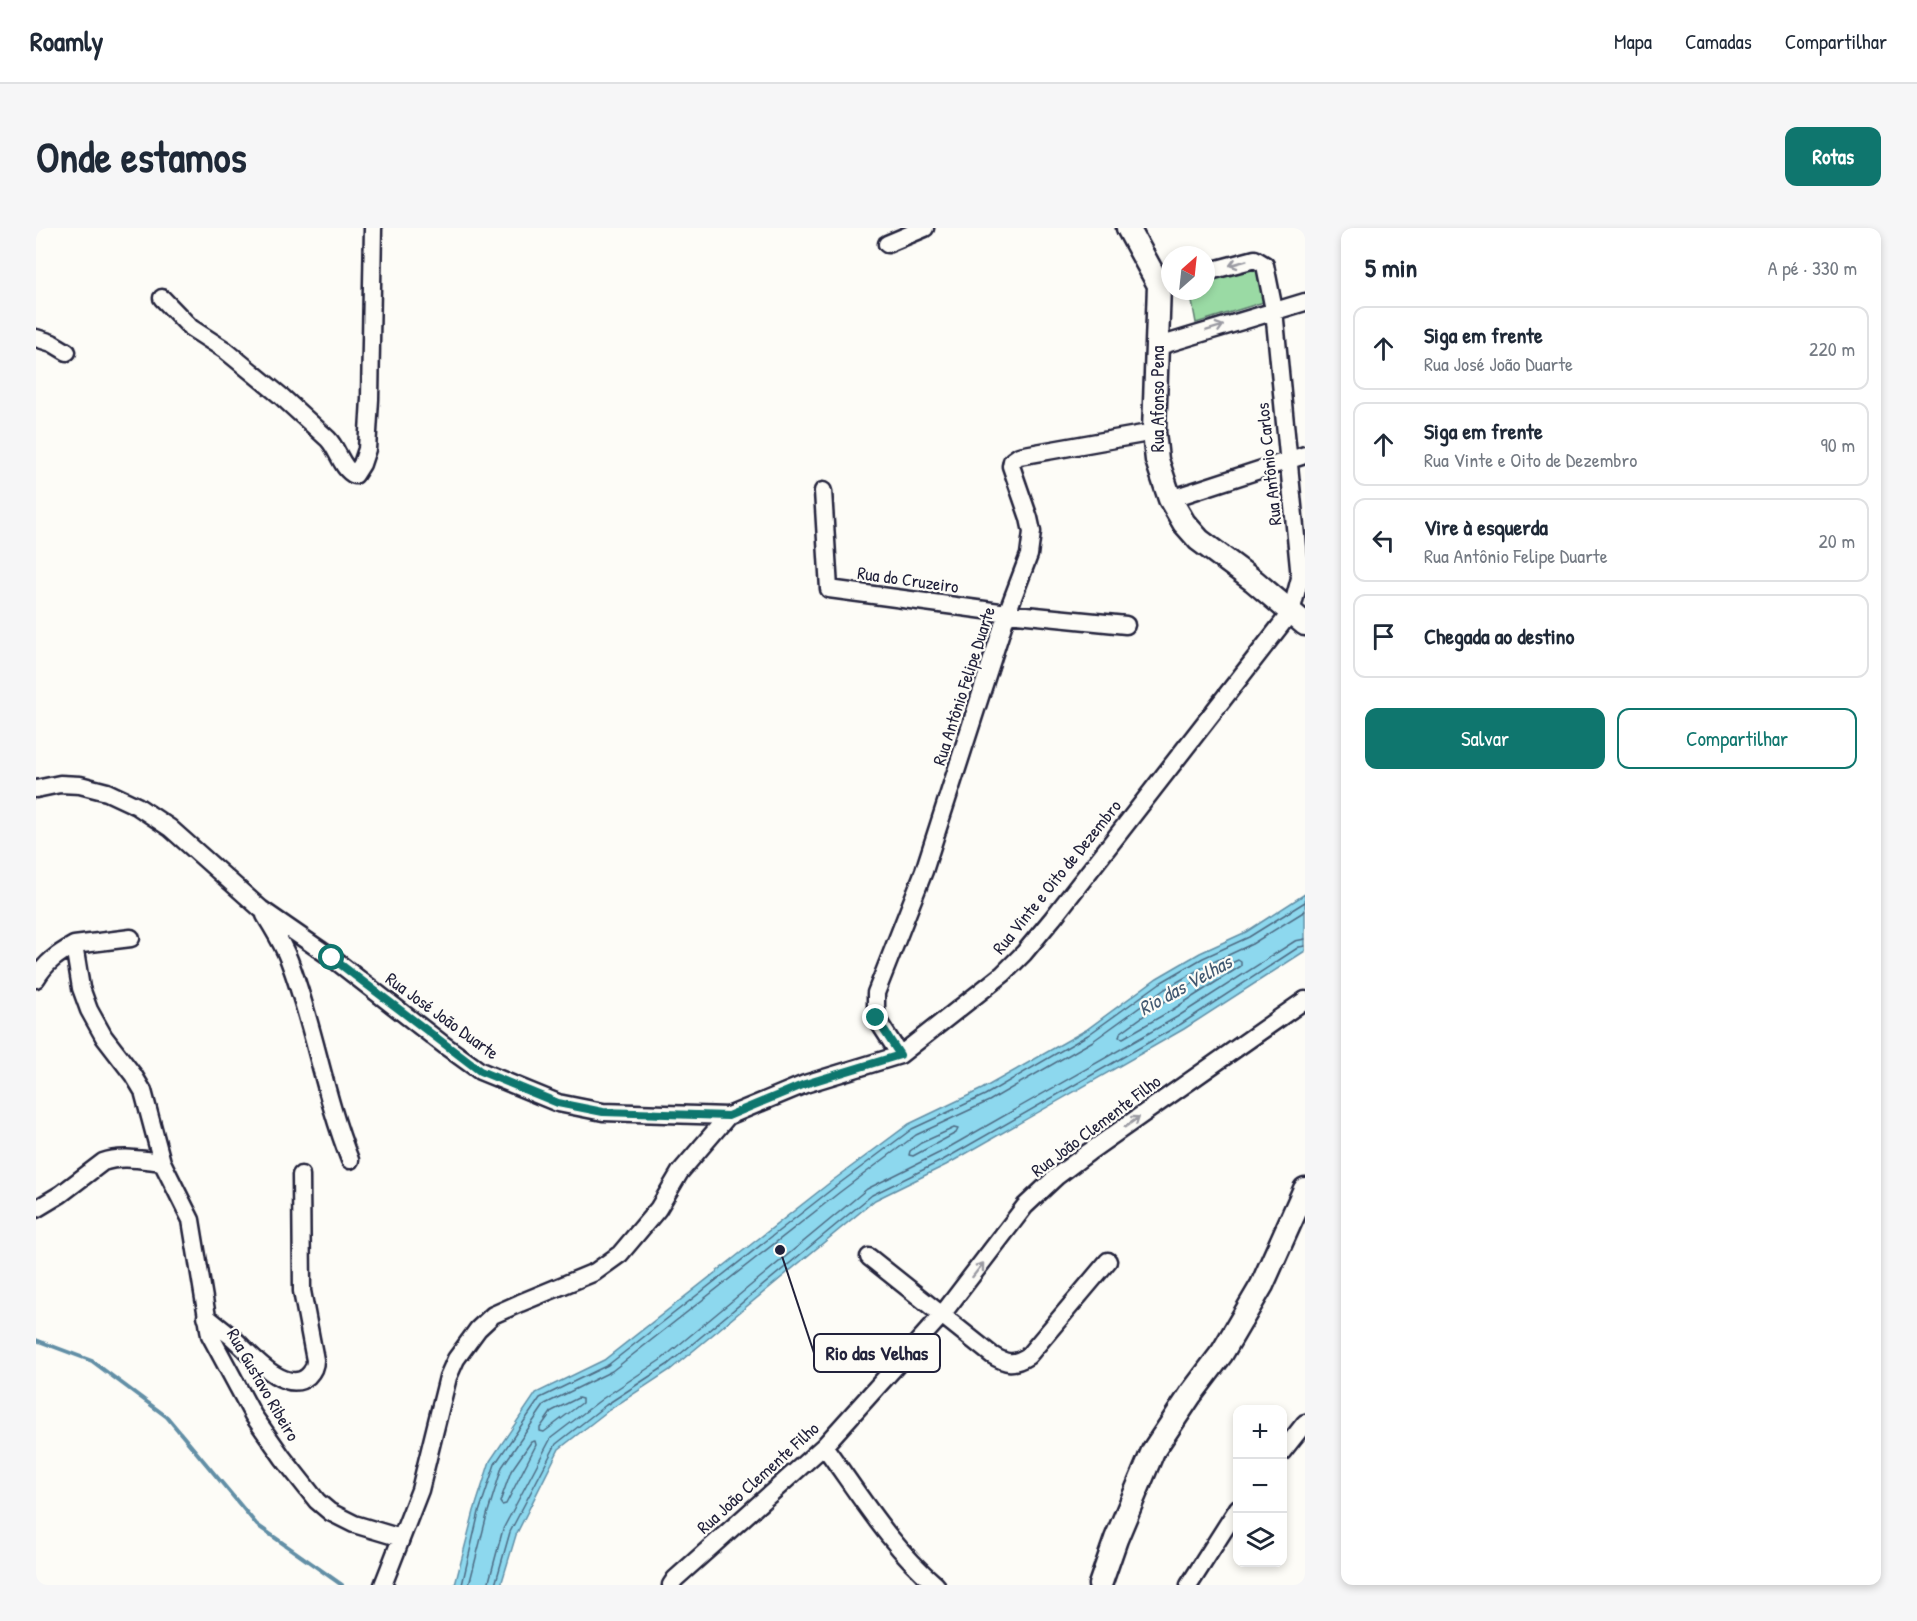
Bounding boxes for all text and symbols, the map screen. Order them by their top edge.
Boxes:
text: Roamly [30,22,103,60]
text: Mapa [1614,27,1652,56]
text: Camadas [1685,27,1752,56]
text: Compartilhar [1785,27,1887,56]
button: Rotas [1785,127,1881,186]
text: Onde estamos [36,128,247,185]
north arrow [1161,246,1215,300]
text: 5 min [1365,250,1417,285]
text: A pé · 330 m [1768,254,1857,281]
one-way arrow [1229,258,1248,269]
text: Siga em frente [1424,320,1543,350]
one-way arrow [1205,322,1224,333]
icon: ahead [1367,332,1400,365]
text: 220 m [1809,335,1855,362]
street label: Rua Afonso Pena [1145,346,1170,452]
text: Rua José João Duarte [1424,350,1573,377]
street label: Rua Antônio Carlos [1250,401,1287,527]
text: Siga em frente [1424,416,1543,446]
icon: ahead [1367,428,1400,461]
text: 90 m [1821,431,1855,458]
text: Rua Vinte e Oito de Dezembro [1424,446,1637,473]
text: Vire à esquerda [1424,512,1548,542]
icon: left [1367,524,1400,557]
text: 20 m [1818,527,1855,554]
text: Rua Antônio Felipe Duarte [1424,542,1608,569]
street label: Rua do Cruzeiro [856,560,960,599]
street label: Rua Antônio Felipe Duarte [926,603,1001,768]
icon: arrive [1367,620,1400,653]
text: Chegada ao destino [1424,621,1574,651]
button: Salvar [1365,708,1605,769]
button: Compartilhar [1617,708,1857,769]
street label: Rua Vinte e Oito de Dezembro [986,794,1127,959]
route start [318,944,344,970]
water label: Rio das Velhas [1133,947,1238,1021]
street label: Rua José João Duarte [381,966,504,1065]
route end [862,1004,888,1030]
street label: Rua João Clemente Filho [1026,1069,1166,1183]
one-way arrow [1124,1116,1140,1128]
one-way arrow [971,1262,984,1278]
street label: Rua Gustavo Ribeiro [221,1324,306,1446]
callout: Rio das Velhas [814,1334,940,1372]
text: Rio das Velhas [826,1339,929,1366]
map controls [1233,1405,1287,1567]
button: + [1233,1405,1287,1459]
street label: Rua João Clemente Filho [691,1416,824,1539]
button: − [1233,1459,1287,1513]
button: layers [1233,1513,1287,1567]

